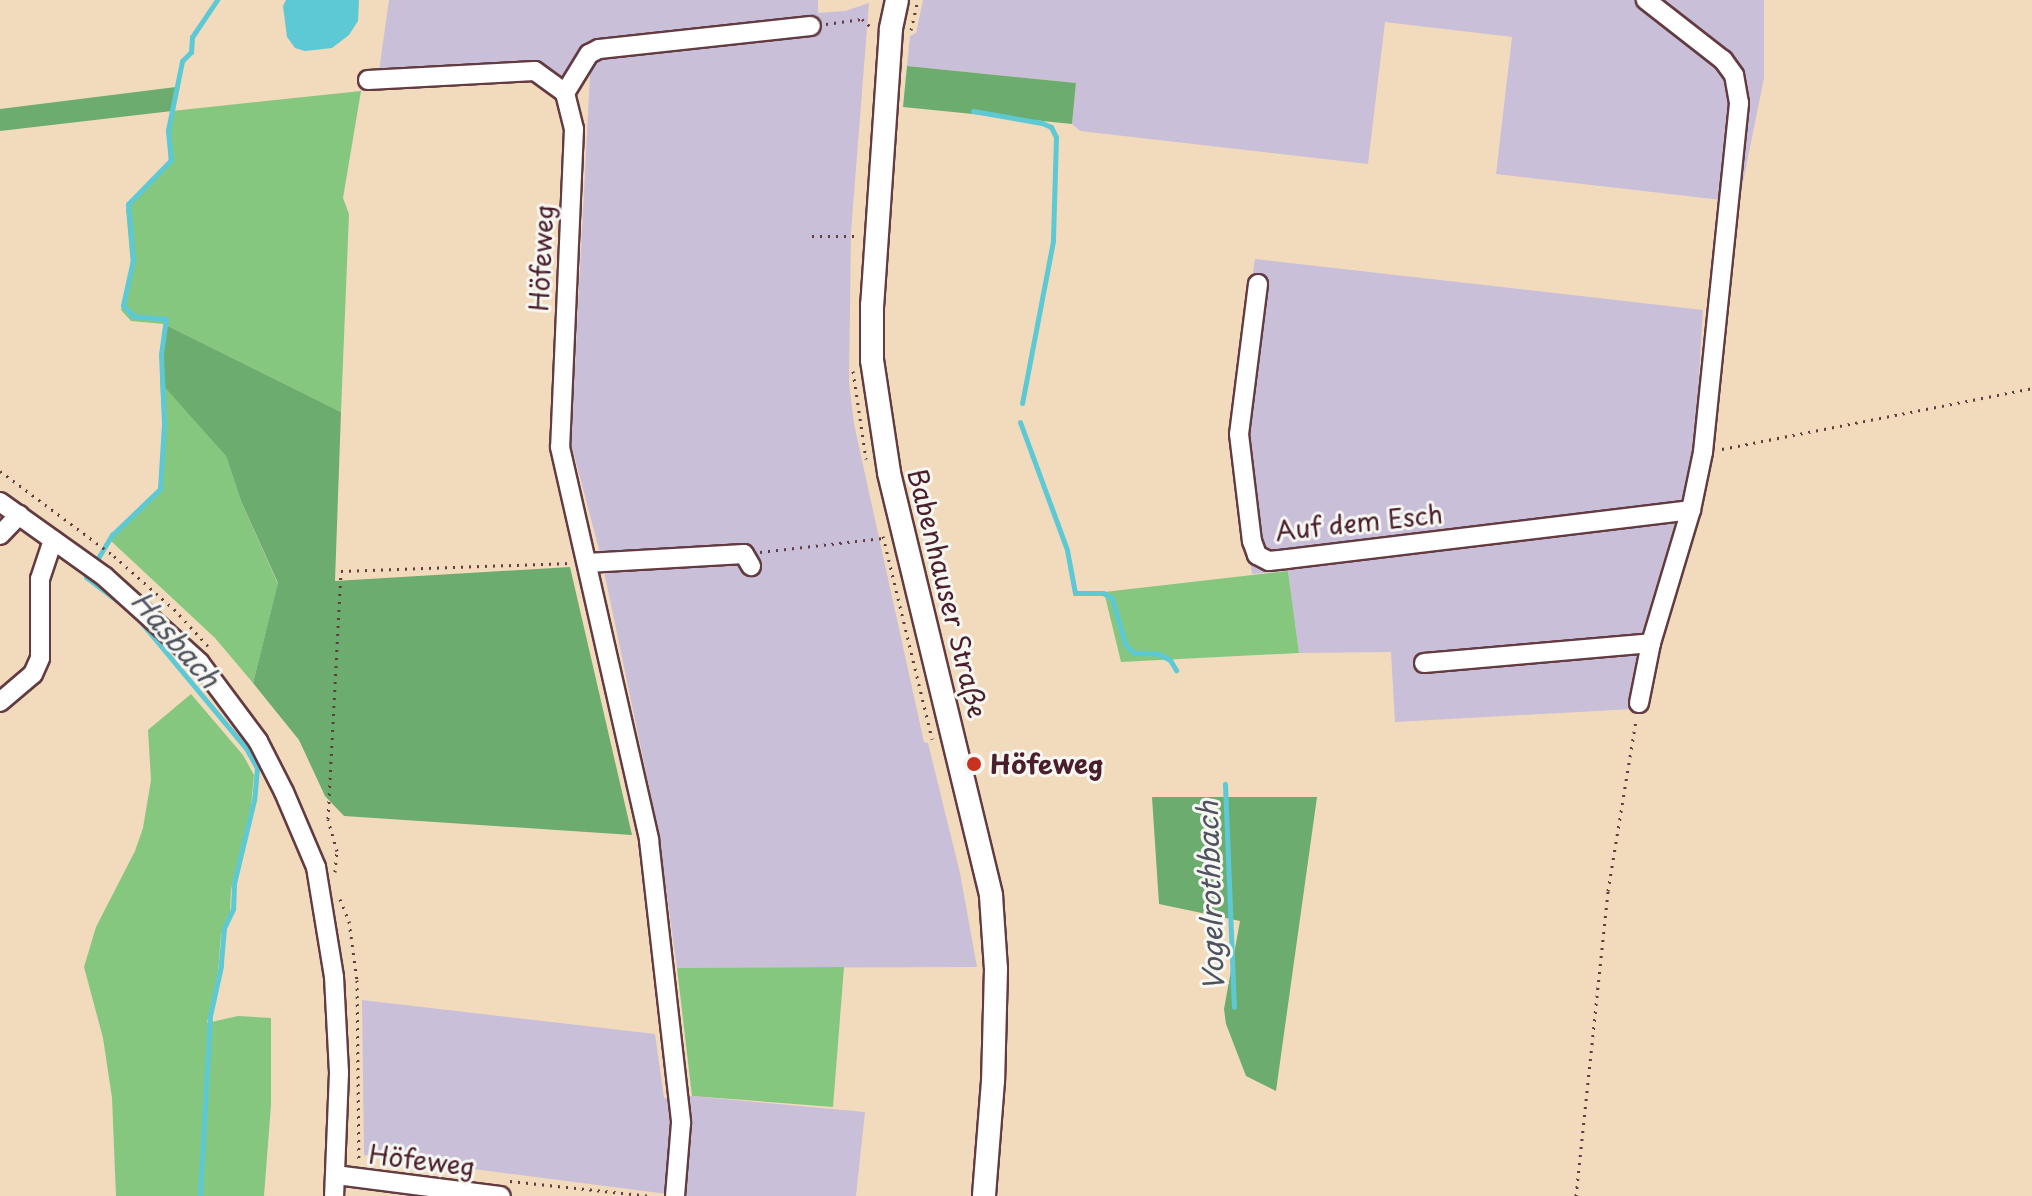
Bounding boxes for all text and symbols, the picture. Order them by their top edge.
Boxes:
street label: Höfeweg [523,204,559,312]
street label: Babenhauser Straße [902,465,994,721]
street label: Auf dem Esch [1273,498,1445,546]
water label: Hasbach [125,584,227,694]
place label: Höfeweg [990,748,1104,780]
marker: Höfeweg [965,755,983,773]
water label: Vogelrothbach [1190,800,1230,992]
street label: Höfeweg [367,1138,477,1182]

